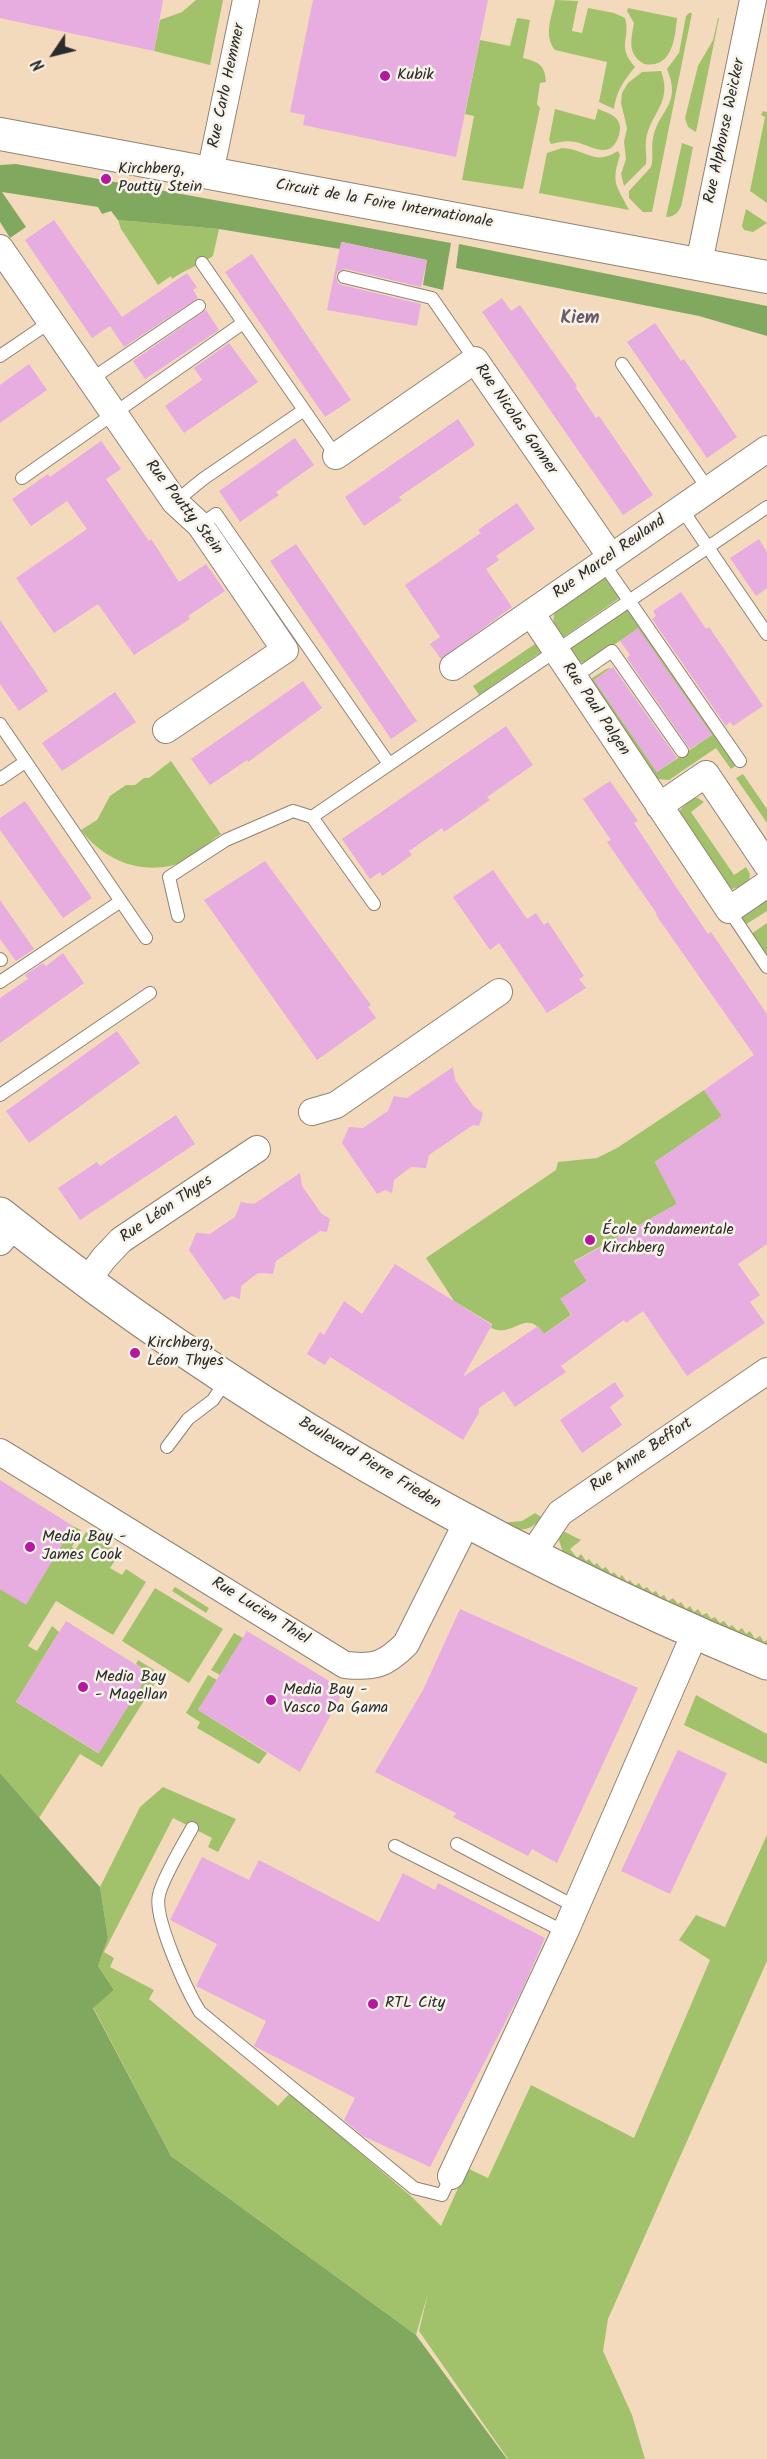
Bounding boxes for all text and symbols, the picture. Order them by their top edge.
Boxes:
street label: Rue Carlo Hemmer [205,22,251,150]
north arrow [24,24,84,84]
text: N [26,53,52,76]
street label: Rue Alphonse Weicker [701,57,751,205]
place label: Kubik [397,66,434,86]
marker: Kubik [378,69,392,83]
place label: Kirchberg, Poutty Stein [118,160,202,198]
marker: Kirchberg, Poutty Stein [99,172,113,186]
street label: Circuit de la Foire Internationale [274,176,494,234]
district label: Kiem [560,309,600,331]
street label: Rue Nicolas Gonner [470,361,560,479]
street label: Rue Poutty Stein [140,457,226,559]
street label: Rue Marcel Reuland [550,512,670,604]
street label: Rue Paul Palgen [557,660,633,760]
street label: Rue Léon Thyes [117,1172,217,1248]
place label: École fondamentale Kirchberg [602,1221,734,1259]
marker: École fondamentale Kirchberg [583,1233,597,1247]
place label: Kirchberg, Léon Thyes [147,1334,224,1372]
marker: Kirchberg, Léon Thyes [128,1346,142,1360]
street label: Boulevard Pierre Frieden [294,1414,444,1514]
street label: Rue Anne Beffort [587,1415,697,1497]
place label: Media Bay - James Cook [42,1528,126,1566]
marker: Media Bay - James Cook [23,1540,37,1554]
street label: Rue Lucien Thiel [207,1574,313,1650]
place label: Media Bay - Magellan [95,1668,168,1706]
marker: Media Bay - Magellan [76,1680,90,1694]
place label: Media Bay - Vasco Da Gama [283,1681,388,1719]
marker: Media Bay - Vasco Da Gama [264,1693,278,1707]
place label: RTL City [385,1994,445,2014]
marker: RTL City [366,1997,380,2011]

